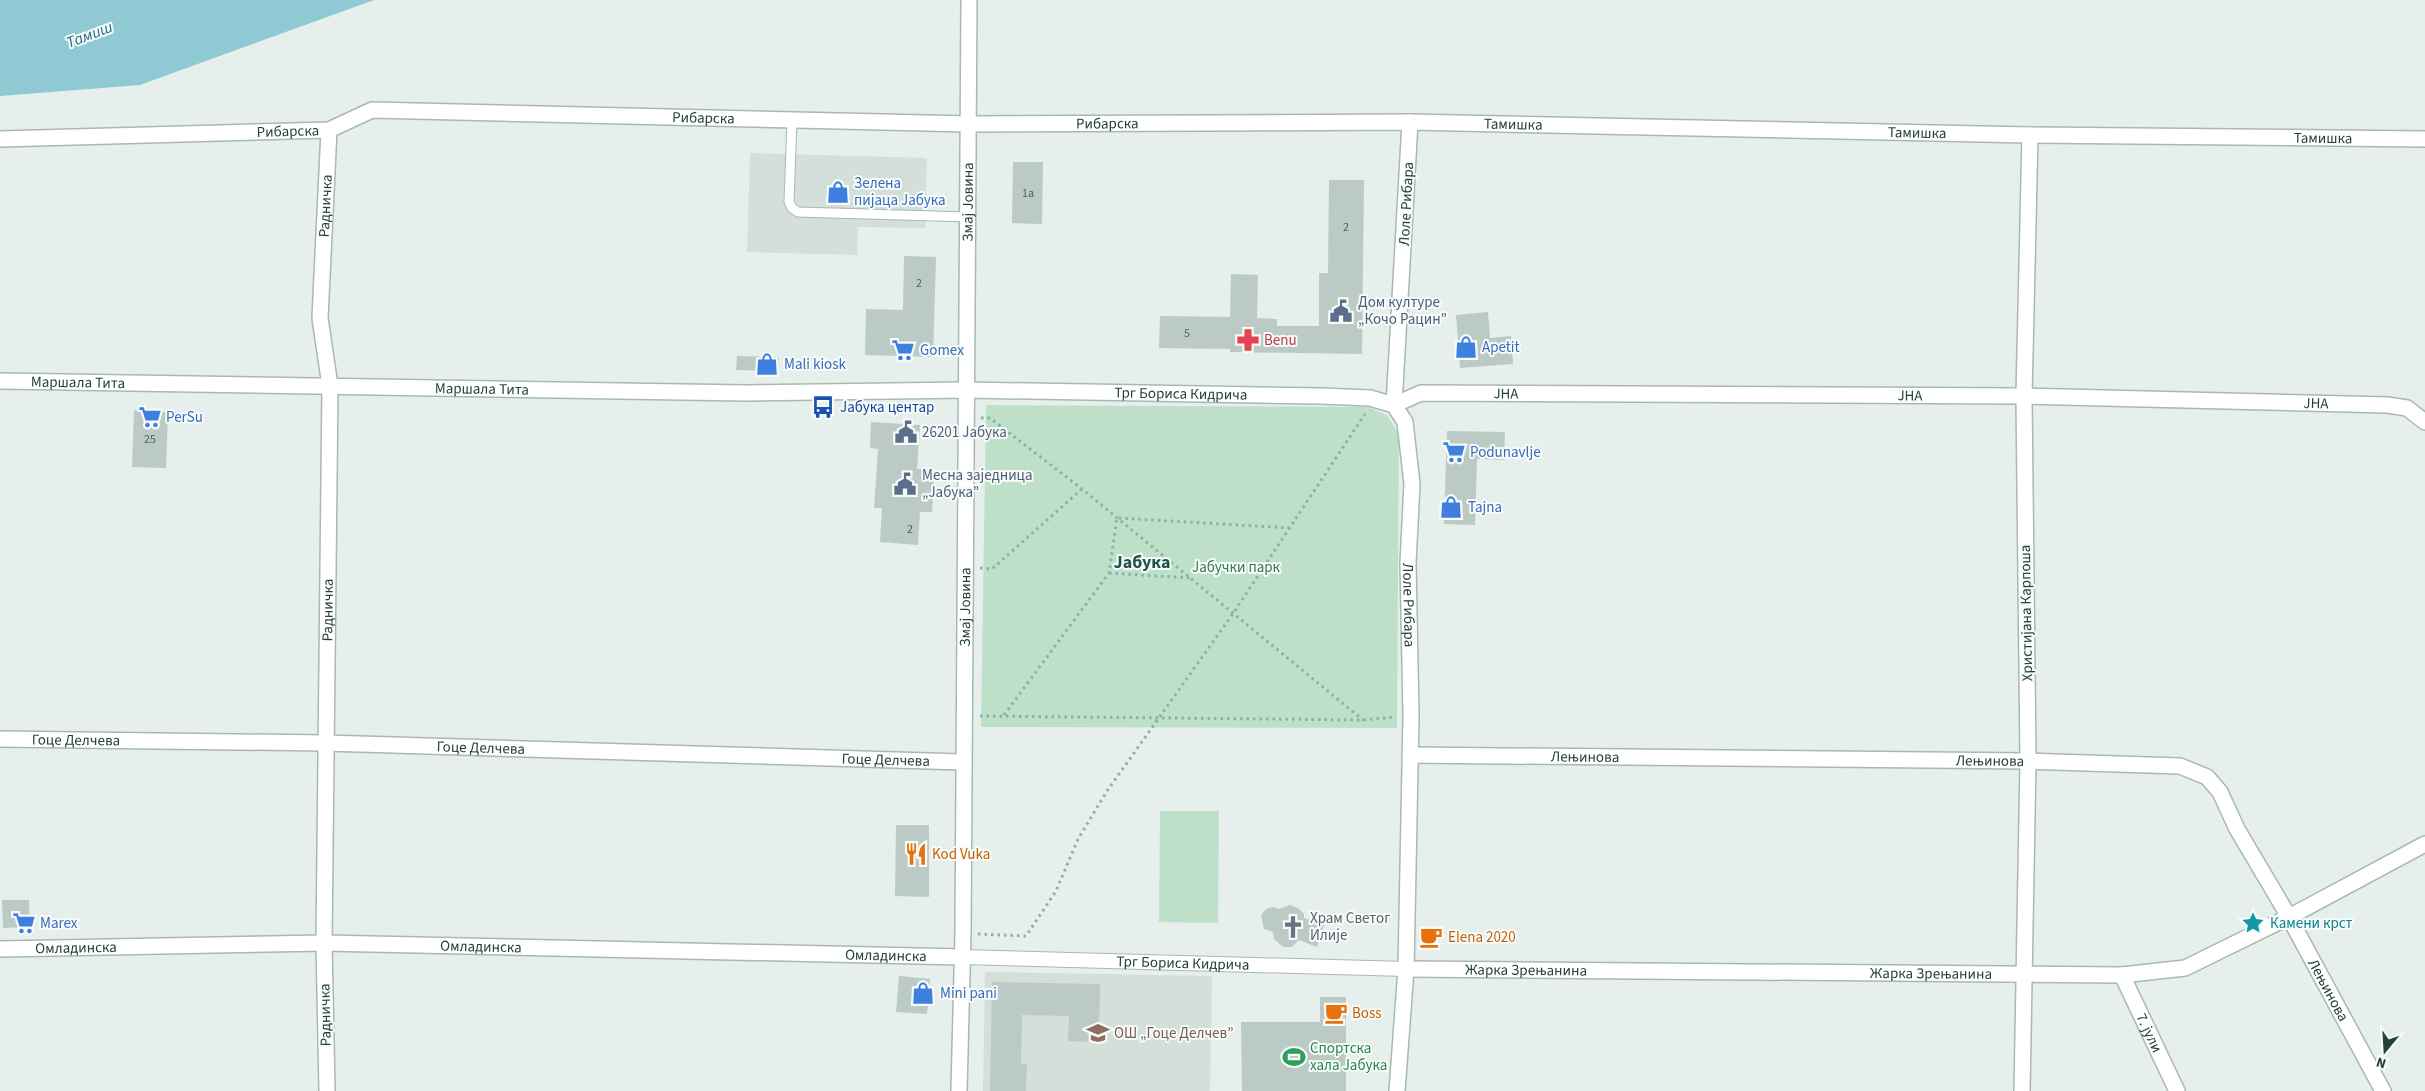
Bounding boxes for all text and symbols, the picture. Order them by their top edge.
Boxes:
water label: Тамиш [63,16,116,54]
street label: Рибарска [672,107,735,130]
street label: Рибарска [1076,113,1139,135]
street label: Тамишка [1484,114,1543,136]
street label: Рибарска [256,120,319,143]
street label: Тамишка [1888,122,1947,144]
street label: Тамишка [2294,128,2353,149]
street label: Лоле Рибара [1394,161,1419,247]
street label: Змај Јовина [957,162,979,242]
place label: Зелена пијаца Јабука [854,173,946,211]
street label: Радничка [314,174,338,238]
shop icon: Зелена пијаца Јабука [825,179,851,205]
house number: 1a [1022,185,1034,202]
house number: 2 [1343,219,1349,236]
house number: 2 [916,275,922,292]
place label: Дом културе „Кочо Рацин” [1358,292,1447,330]
public building icon: Дом културе „Кочо Рацин” [1328,298,1354,324]
house number: 5 [1184,325,1190,342]
pharmacy icon: Benu [1235,327,1261,353]
place label: Benu [1264,330,1297,351]
shop icon: Apetit [1453,334,1479,360]
supermarket icon: Gomex [890,337,916,363]
place label: Apetit [1482,337,1520,358]
place label: Gomex [920,340,964,361]
shop icon: Mali kiosk [754,351,780,377]
place label: Mali kiosk [784,354,846,375]
street label: Маршала Тита [31,371,125,394]
street label: Маршала Тита [435,378,529,401]
street label: Трг Бориса Кидрича [1114,383,1248,406]
street label: ЈНА [1493,383,1519,404]
street label: ЈНА [1897,385,1923,406]
street label: ЈНА [2303,393,2330,415]
bus stop icon: Јабука центар [810,394,836,420]
place label: Јабука центар [840,397,934,418]
supermarket icon: PerSu [137,404,163,430]
place label: PerSu [166,407,203,428]
public building icon: 26201 Јабука [893,419,919,445]
place label: 26201 Јабука [922,422,1007,443]
house number: 25 [144,431,156,448]
supermarket icon: Podunavlje [1441,439,1467,465]
place label: Podunavlje [1470,442,1541,463]
place label: Месна заједница „Јабука” [922,465,1033,503]
public building icon: Месна заједница „Јабука” [892,471,918,497]
shop icon: Tajna [1438,494,1464,520]
place label: Tajna [1468,497,1502,518]
house number: 2 [907,521,913,538]
street label: Христијана Карпоша [2015,545,2038,681]
district label: Јабука [1114,550,1171,575]
park label: Јабучки парк [1192,557,1281,578]
street label: Лоле Рибара [1397,563,1420,647]
street label: Змај Јовина [955,567,976,647]
street label: Радничка [317,579,339,642]
street label: Гоце Делчева [32,729,120,751]
street label: Гоце Делчева [436,736,525,760]
street label: Лењинова [1551,746,1619,768]
street label: Гоце Делчева [841,748,930,772]
street label: Лењинова [1956,750,2024,772]
restaurant icon: Kod Vuka [903,841,929,867]
place label: Kod Vuka [932,844,990,865]
place label: Храм Светог Илије [1310,908,1390,946]
supermarket icon: Marex [11,910,37,936]
place icon: Камени крст [2240,910,2266,936]
place label: Marex [40,913,78,934]
place label: Камени крст [2270,913,2353,934]
church icon: Храм Светог Илије [1280,914,1306,940]
cafe icon: Elena 2020 [1418,924,1444,950]
place label: Elena 2020 [1448,927,1516,948]
street label: Омладинска [440,936,522,958]
street label: Омладинска [35,937,117,959]
street label: Омладинска [845,944,927,967]
street label: Трг Бориса Кидрича [1116,951,1250,976]
street label: Лењинова [2302,955,2354,1025]
street label: Жарка Зрењанина [1465,959,1587,982]
street label: Жарка Зрењанина [1870,963,1992,985]
shop icon: Mini pani [910,980,936,1006]
street label: Радничка [314,983,337,1047]
place label: Mini pani [940,983,997,1004]
cafe icon: Boss [1323,1000,1349,1026]
place label: Boss [1352,1003,1382,1024]
street label: 7. јули [2131,1010,2167,1056]
school or university icon: ОШ „Гоце Делчев” [1085,1020,1111,1046]
place label: ОШ „Гоце Делчев” [1114,1023,1234,1044]
north arrow [2360,1026,2410,1076]
place label: Спортска хала Јабука [1310,1038,1387,1076]
sports icon: Спортска хала Јабука [1281,1044,1307,1070]
text: N [2374,1051,2389,1073]

